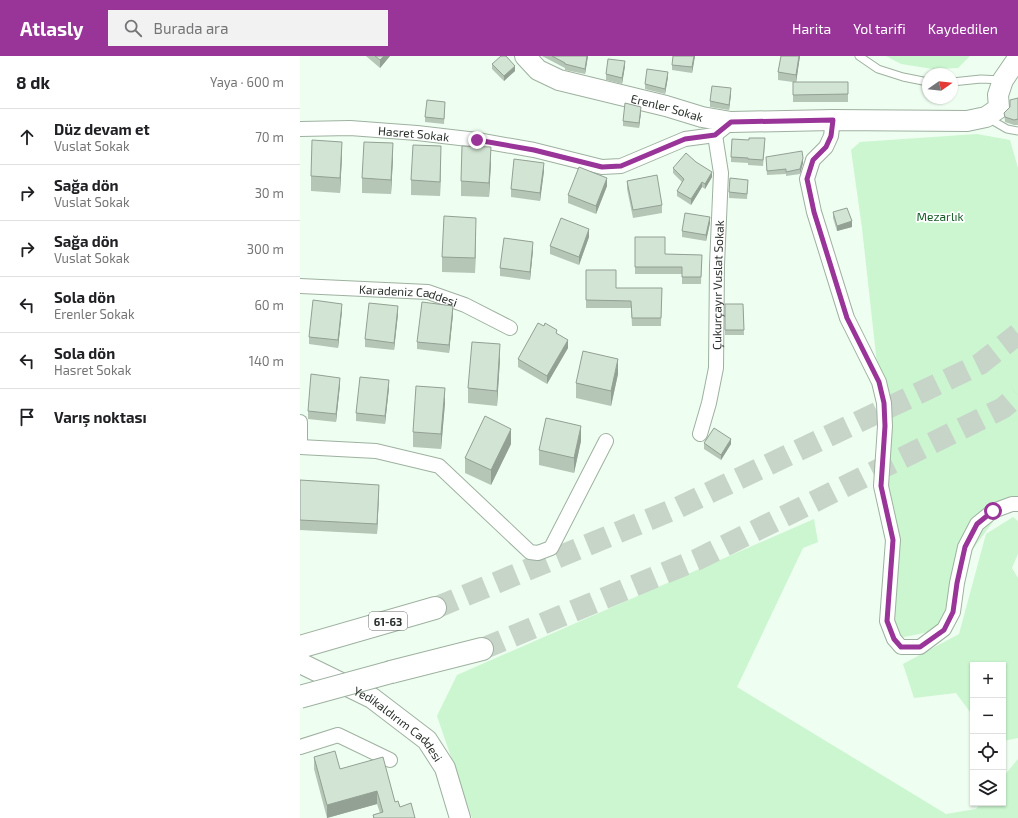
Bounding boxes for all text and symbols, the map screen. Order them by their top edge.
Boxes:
search box [108,10,388,46]
text: Atlasly [20,17,84,40]
icon: search [122,17,144,39]
text: Burada ara [154,19,228,37]
text: Harita [792,20,831,37]
text: Yol tarifi [853,20,906,37]
text: Kaydedilen [928,20,998,37]
north arrow [922,68,958,104]
text: 8 dk [16,72,50,92]
text: Yaya · 600 m [210,74,284,90]
street label: Erenler Sokak [630,91,705,124]
text: Düz devam et [54,120,150,138]
street label: Hasret Sokak [378,123,450,144]
icon: ahead [16,126,38,148]
text: 70 m [255,129,284,145]
route end [468,131,486,149]
text: Vuslat Sokak [54,138,130,154]
text: Sağa dön [54,176,119,194]
icon: right [16,182,38,204]
text: 30 m [255,185,284,201]
text: Vuslat Sokak [54,194,130,210]
park label: Mezarlık [916,209,964,223]
street label: Çukurçayır Vuslat Sokak [709,220,726,350]
text: Sağa dön [54,232,119,250]
icon: right [16,238,38,260]
text: 300 m [247,241,284,257]
text: Vuslat Sokak [54,250,130,266]
street label: Karadeniz Caddesi [359,282,459,309]
text: Sola dön [54,288,115,306]
icon: left [16,294,38,316]
text: 60 m [254,297,284,313]
text: Erenler Sokak [54,306,135,322]
text: Sola dön [54,344,115,362]
icon: left [16,350,38,372]
text: 140 m [249,353,284,369]
text: Hasret Sokak [54,362,131,378]
icon: arrive [16,406,38,428]
text: Varış noktası [54,408,147,426]
route start [984,502,1002,520]
road number: 61-63 [369,612,407,630]
map controls [970,662,1006,806]
button: + [970,662,1006,698]
street label: Yedikaldırım Caddesi [352,683,446,764]
button: − [970,698,1006,734]
button: locate [970,734,1006,770]
button: layers [970,770,1006,806]

